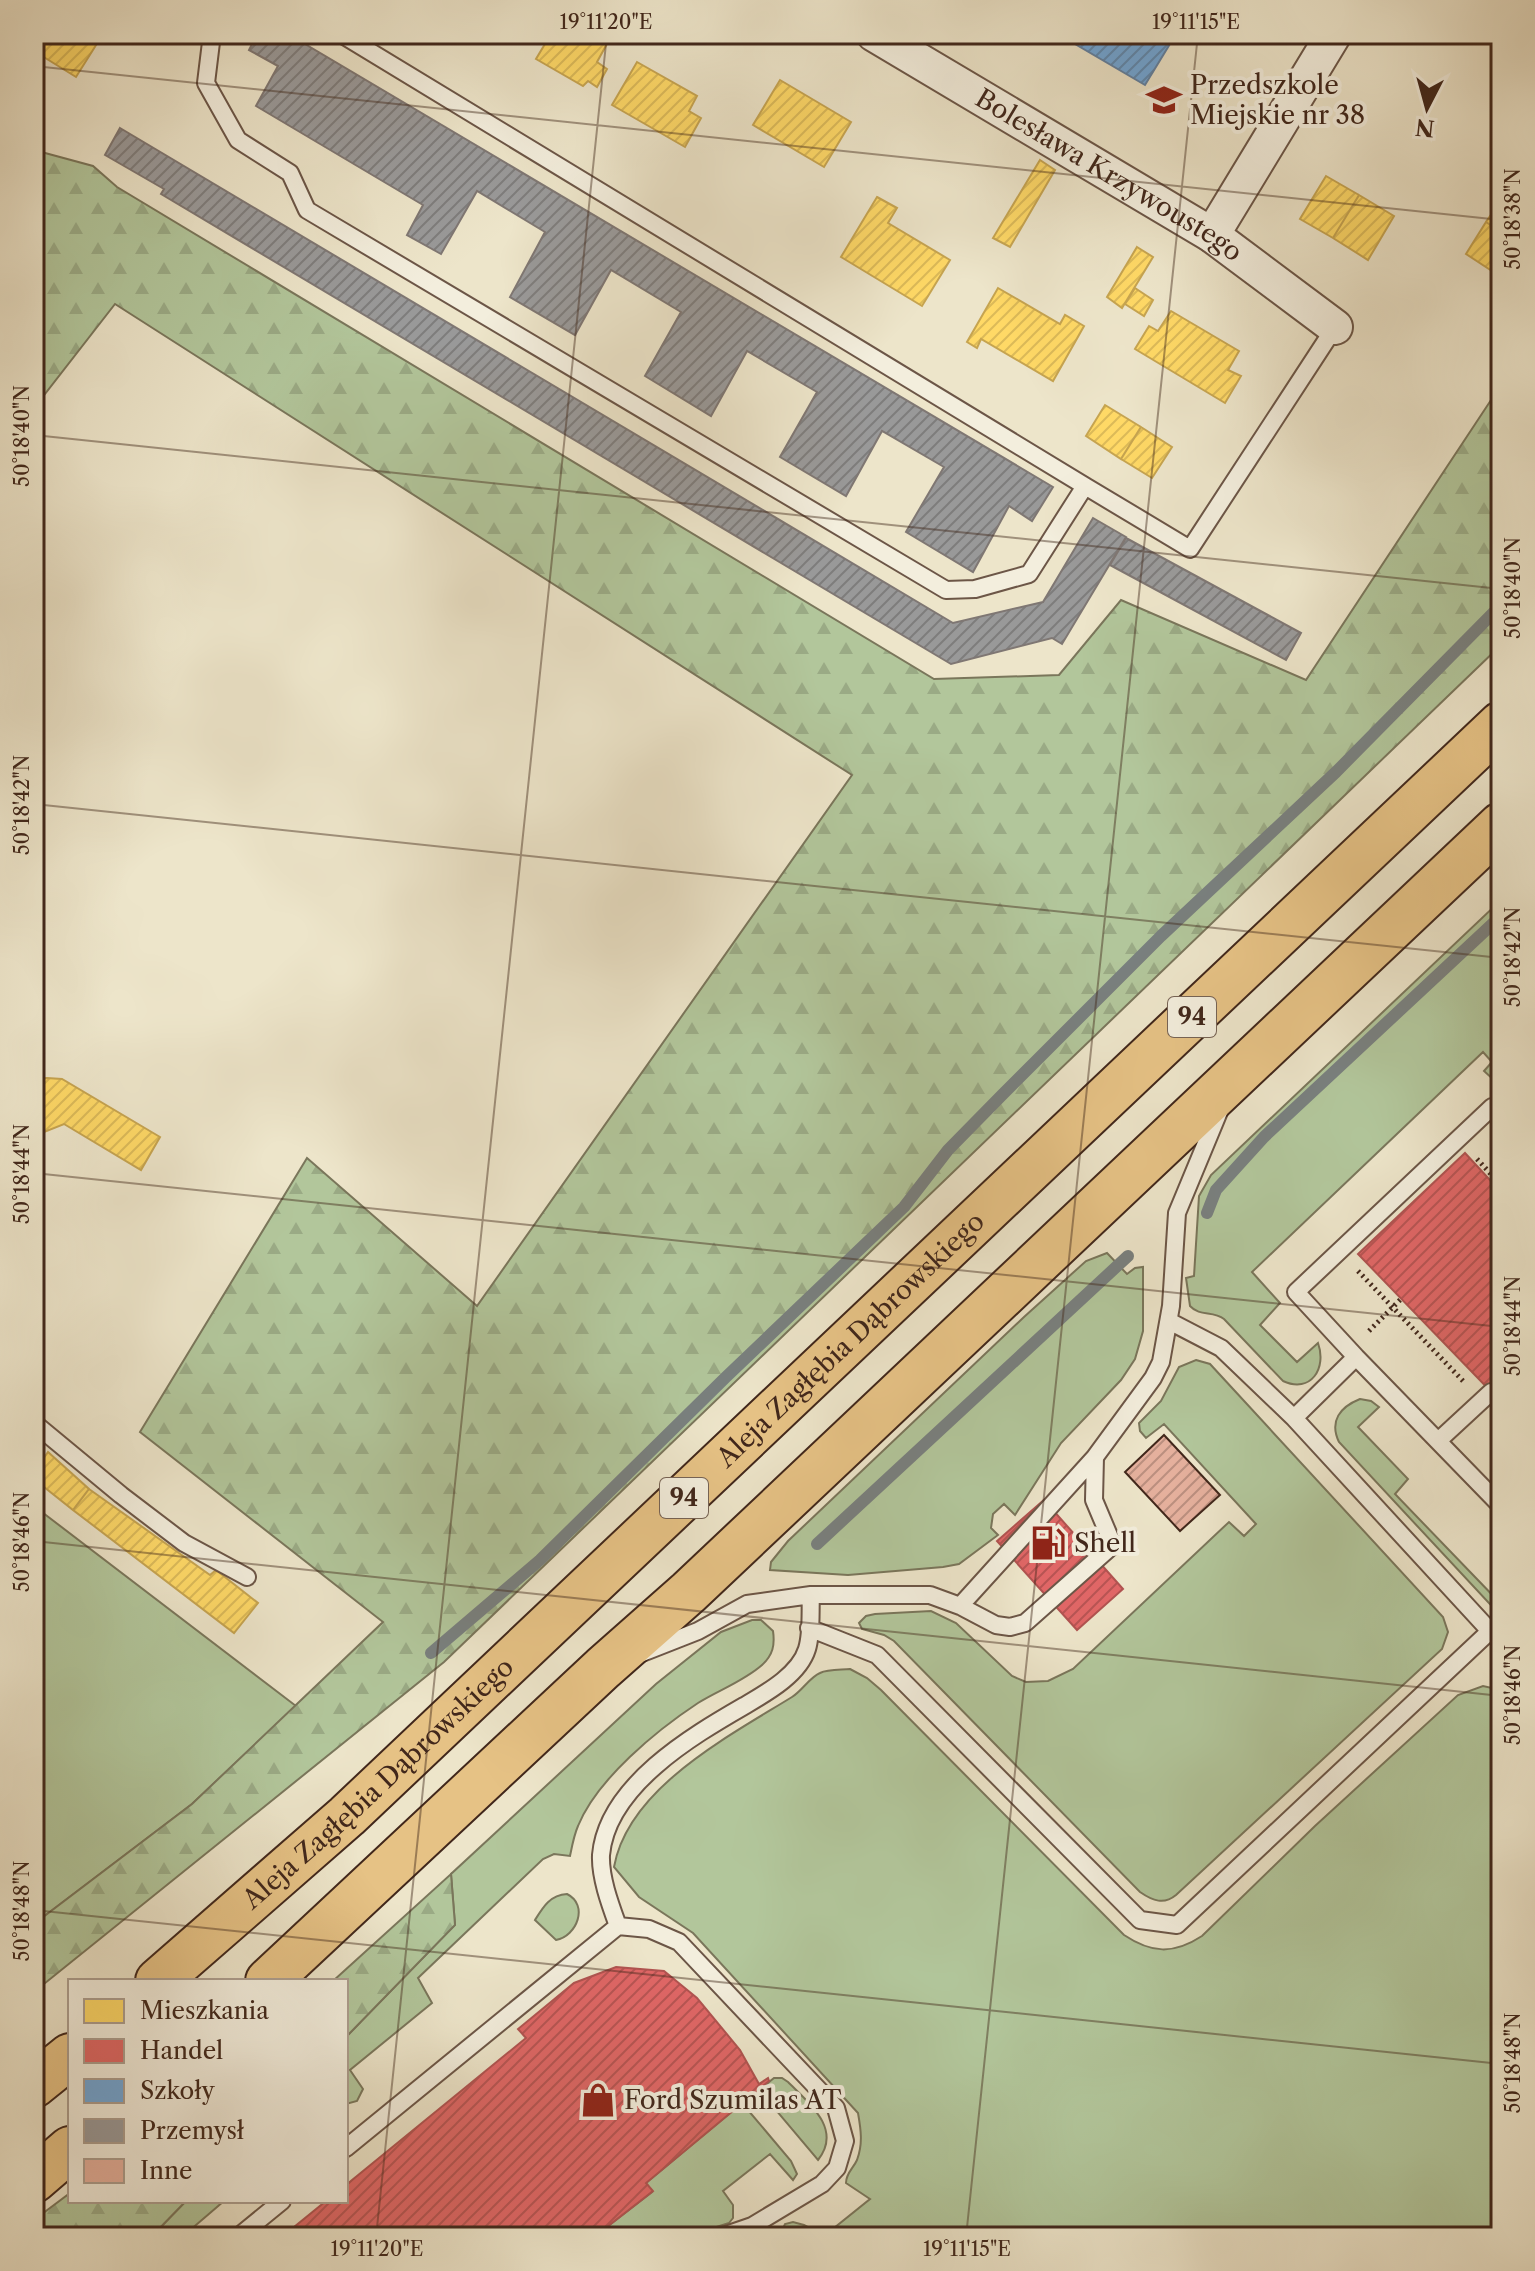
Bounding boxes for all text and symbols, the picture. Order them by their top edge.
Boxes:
text: 19°11'20"E [559,10,653,34]
text: 19°11'15"E [1152,10,1240,34]
north arrow [1387,68,1467,148]
place label: Przedszkole Miejskie nr 38 [1190,69,1365,131]
school or university icon: Przedszkole Miejskie nr 38 [1145,81,1183,119]
street label: Bolesława Krzywoustego [970,82,1249,268]
text: N [1414,113,1436,142]
text: 50°18'38"N [1501,168,1525,270]
text: 50°18'40"N [10,385,34,487]
text: 50°18'40"N [1501,537,1525,639]
text: 50°18'42"N [10,755,34,855]
text: 50°18'42"N [1501,907,1525,1007]
road number: 94 [1168,997,1216,1037]
text: 50°18'44"N [10,1124,34,1224]
street label: Aleja Zagłębia Dąbrowskiego [709,1205,991,1474]
text: 50°18'44"N [1501,1276,1525,1376]
road number: 94 [660,1478,708,1518]
text: 50°18'46"N [10,1492,34,1592]
fuel station icon: Shell [1029,1524,1067,1562]
place label: Shell [1074,1527,1136,1559]
text: 50°18'46"N [1501,1645,1525,1745]
street label: Aleja Zagłębia Dąbrowskiego [235,1651,520,1916]
text: 50°18'48"N [10,1860,34,1962]
legend [68,1979,348,2203]
text: Mieszkania [140,1996,269,2025]
text: 50°18'48"N [1501,2012,1525,2114]
text: Handel [140,2036,223,2065]
text: Szkoły [140,2076,216,2105]
shop icon: Ford Szumilas AT [579,2081,617,2119]
place label: Ford Szumilas AT [624,2084,842,2116]
text: Przemysł [140,2116,244,2145]
text: Inne [140,2156,193,2185]
text: 19°11'20"E [330,2237,424,2261]
text: 19°11'15"E [923,2237,1011,2261]

